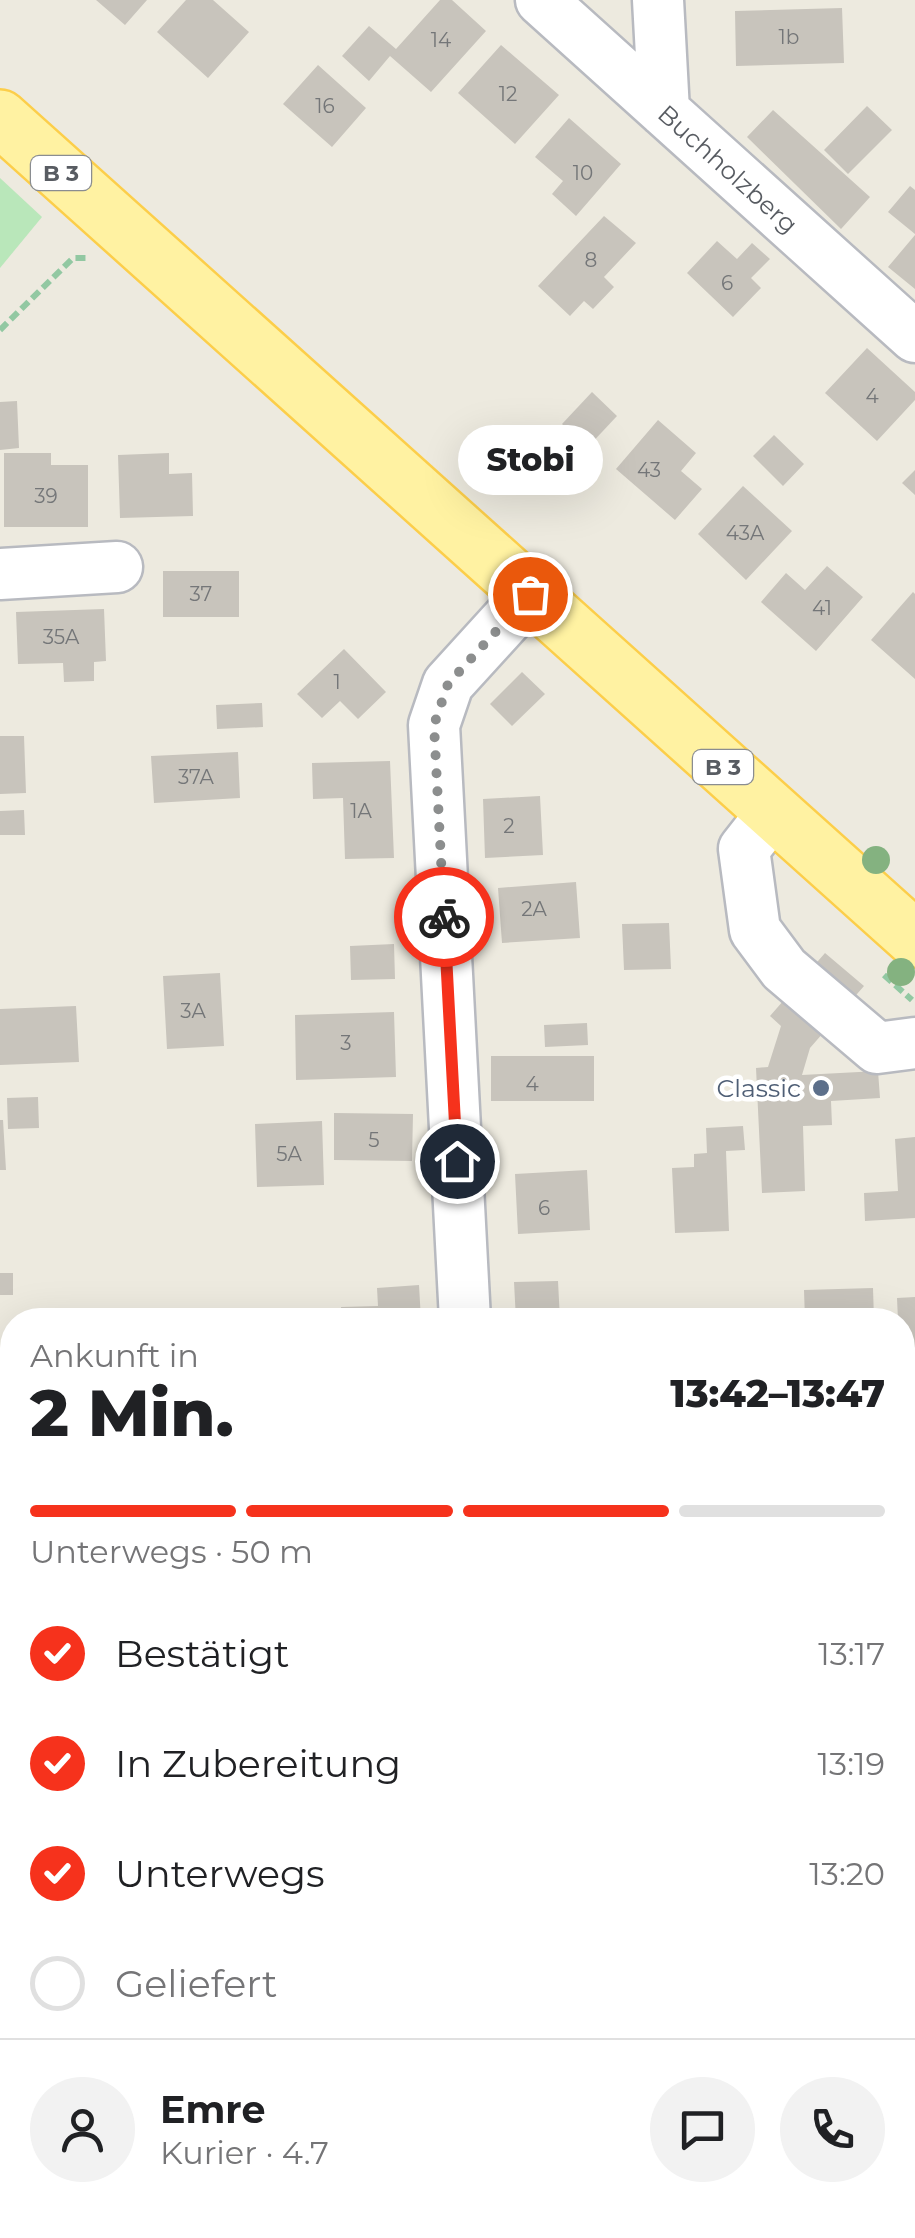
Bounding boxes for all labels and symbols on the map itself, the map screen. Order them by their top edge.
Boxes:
house number: 1b [779,25,799,49]
house number: 14 [431,28,451,52]
house number: 12 [499,82,517,106]
house number: 16 [315,94,335,118]
street label: Buchholzberg [652,99,804,239]
road number: B 3 [31,156,91,190]
house number: 10 [573,161,593,185]
house number: 8 [585,248,597,272]
house number: 6 [721,271,733,295]
house number: 4 [865,384,879,408]
callout: Stobi [458,424,602,494]
house number: 43 [637,458,661,482]
house number: 39 [34,484,58,508]
house number: 43A [726,521,765,545]
pin [488,552,573,637]
house number: 37 [190,582,212,606]
house number: 41 [812,596,832,620]
house number: 35A [43,625,80,649]
house number: 1 [333,670,341,694]
road number: B 3 [693,750,753,784]
house number: 37A [178,765,215,789]
house number: 1A [350,799,372,823]
house number: 2 [503,814,515,838]
courier [394,867,494,967]
house number: 2A [521,897,548,921]
house number: 3A [180,999,206,1023]
house number: 3 [340,1031,352,1055]
house number: 4 [525,1072,539,1096]
place label: Classic [717,1073,801,1103]
marker: Classic [810,1077,832,1099]
pin [415,1119,500,1204]
house number: 5 [368,1128,380,1152]
house number: 5A [276,1142,302,1166]
house number: 6 [538,1196,550,1220]

